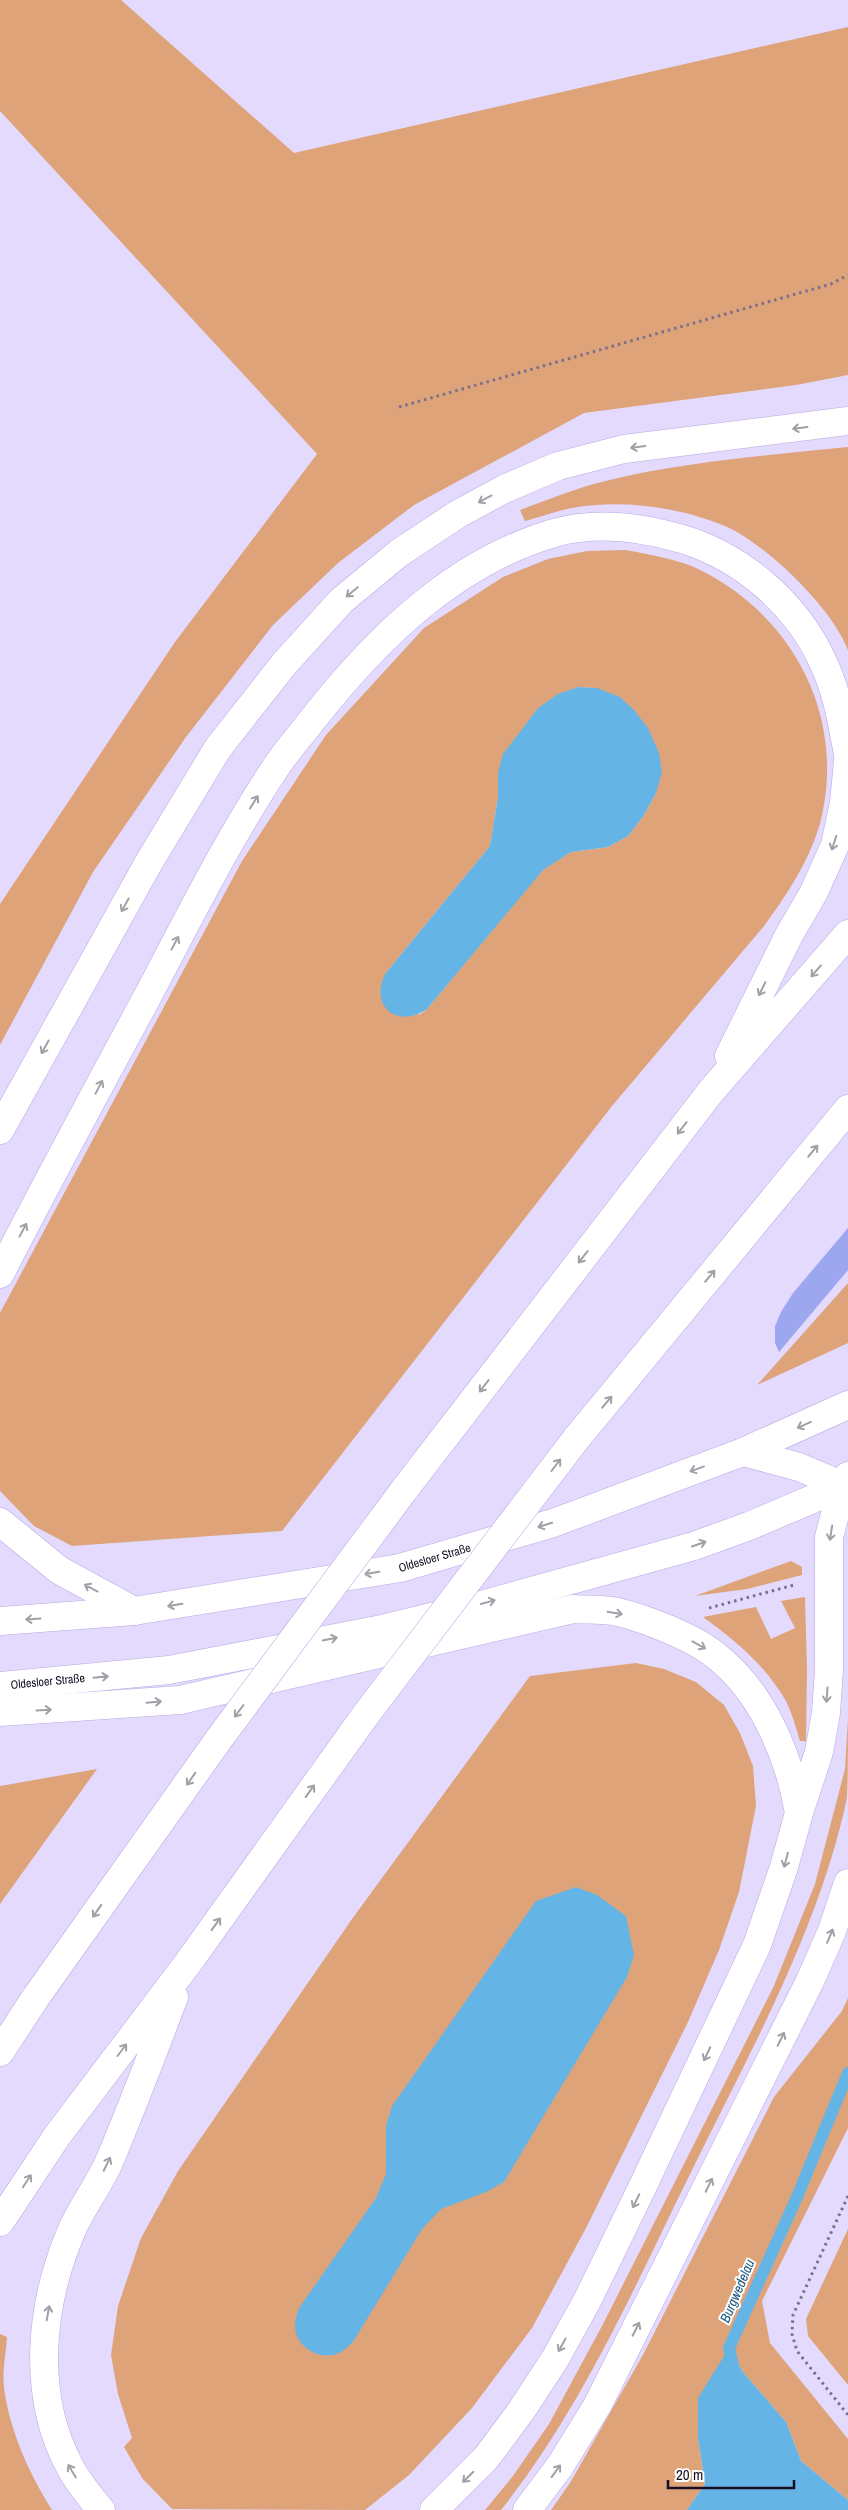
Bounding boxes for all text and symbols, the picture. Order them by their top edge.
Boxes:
one-way arrow [792,423,808,433]
one-way arrow [631,442,647,452]
one-way arrow [478,495,493,504]
one-way arrow [346,586,359,597]
one-way arrow [250,795,260,809]
one-way arrow [829,835,839,851]
one-way arrow [120,897,129,912]
one-way arrow [170,936,180,951]
one-way arrow [810,964,822,977]
one-way arrow [757,981,766,996]
one-way arrow [40,1039,50,1054]
one-way arrow [95,1080,104,1095]
one-way arrow [677,1121,688,1134]
one-way arrow [807,1144,818,1157]
one-way arrow [18,1224,28,1238]
one-way arrow [578,1250,588,1264]
one-way arrow [704,1270,716,1283]
one-way arrow [479,1379,489,1393]
one-way arrow [601,1396,612,1409]
one-way arrow [797,1420,812,1430]
one-way arrow [550,1459,561,1472]
one-way arrow [690,1465,706,1474]
one-way arrow [537,1521,553,1531]
one-way arrow [825,1524,835,1540]
one-way arrow [691,1539,707,1548]
street label: Oldesloer Straße [397,1540,473,1576]
one-way arrow [364,1568,380,1578]
one-way arrow [84,1583,99,1592]
one-way arrow [480,1597,496,1607]
one-way arrow [167,1600,183,1610]
one-way arrow [606,1608,622,1618]
one-way arrow [25,1614,41,1624]
one-way arrow [322,1633,338,1643]
one-way arrow [691,1641,705,1651]
street label: Oldesloer Straße [10,1670,86,1693]
one-way arrow [92,1672,108,1682]
one-way arrow [823,1687,832,1703]
one-way arrow [146,1698,162,1707]
one-way arrow [234,1704,244,1718]
one-way arrow [36,1705,52,1714]
one-way arrow [186,1772,196,1786]
one-way arrow [305,1784,315,1798]
one-way arrow [781,1851,791,1867]
one-way arrow [92,1904,102,1918]
one-way arrow [211,1917,221,1931]
one-way arrow [825,1929,835,1944]
one-way arrow [777,2032,786,2047]
one-way arrow [117,2044,128,2057]
one-way arrow [702,2046,711,2061]
one-way arrow [103,2156,113,2171]
one-way arrow [22,2174,32,2188]
one-way arrow [705,2177,715,2192]
one-way arrow [631,2193,640,2208]
water label: Burgwedelau [716,2256,759,2325]
one-way arrow [43,2306,53,2322]
one-way arrow [631,2322,641,2337]
one-way arrow [557,2338,567,2353]
scale bar [668,2458,794,2490]
one-way arrow [67,2464,77,2478]
one-way arrow [551,2464,561,2478]
text: 20 m [676,2464,703,2485]
one-way arrow [462,2471,474,2483]

